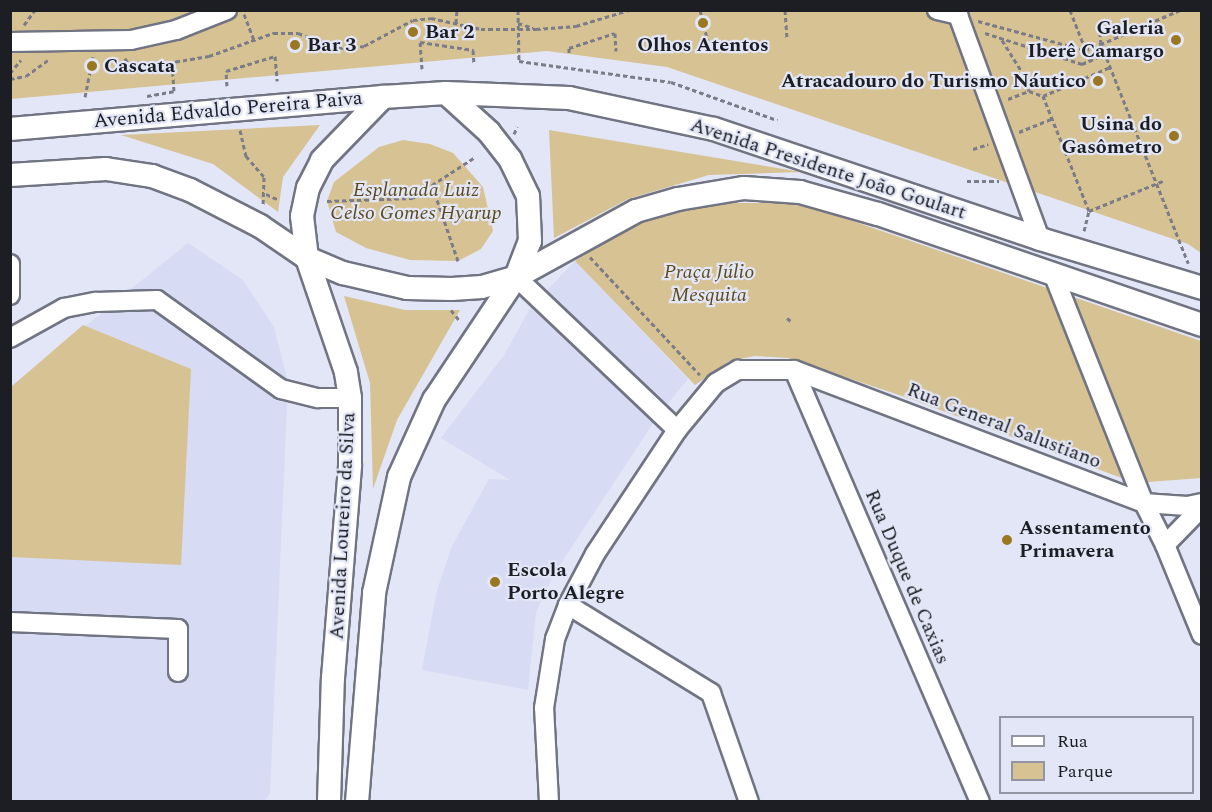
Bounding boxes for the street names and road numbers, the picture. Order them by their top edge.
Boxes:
street label: Avenida Edvaldo Pereira Paiva [92,86,364,134]
street label: Avenida Presidente João Goulart [687,113,969,225]
street label: Rua General Salustiano [904,378,1104,474]
street label: Avenida Loureiro da Silva [325,412,361,640]
street label: Rua Duque de Caxias [859,486,955,668]

